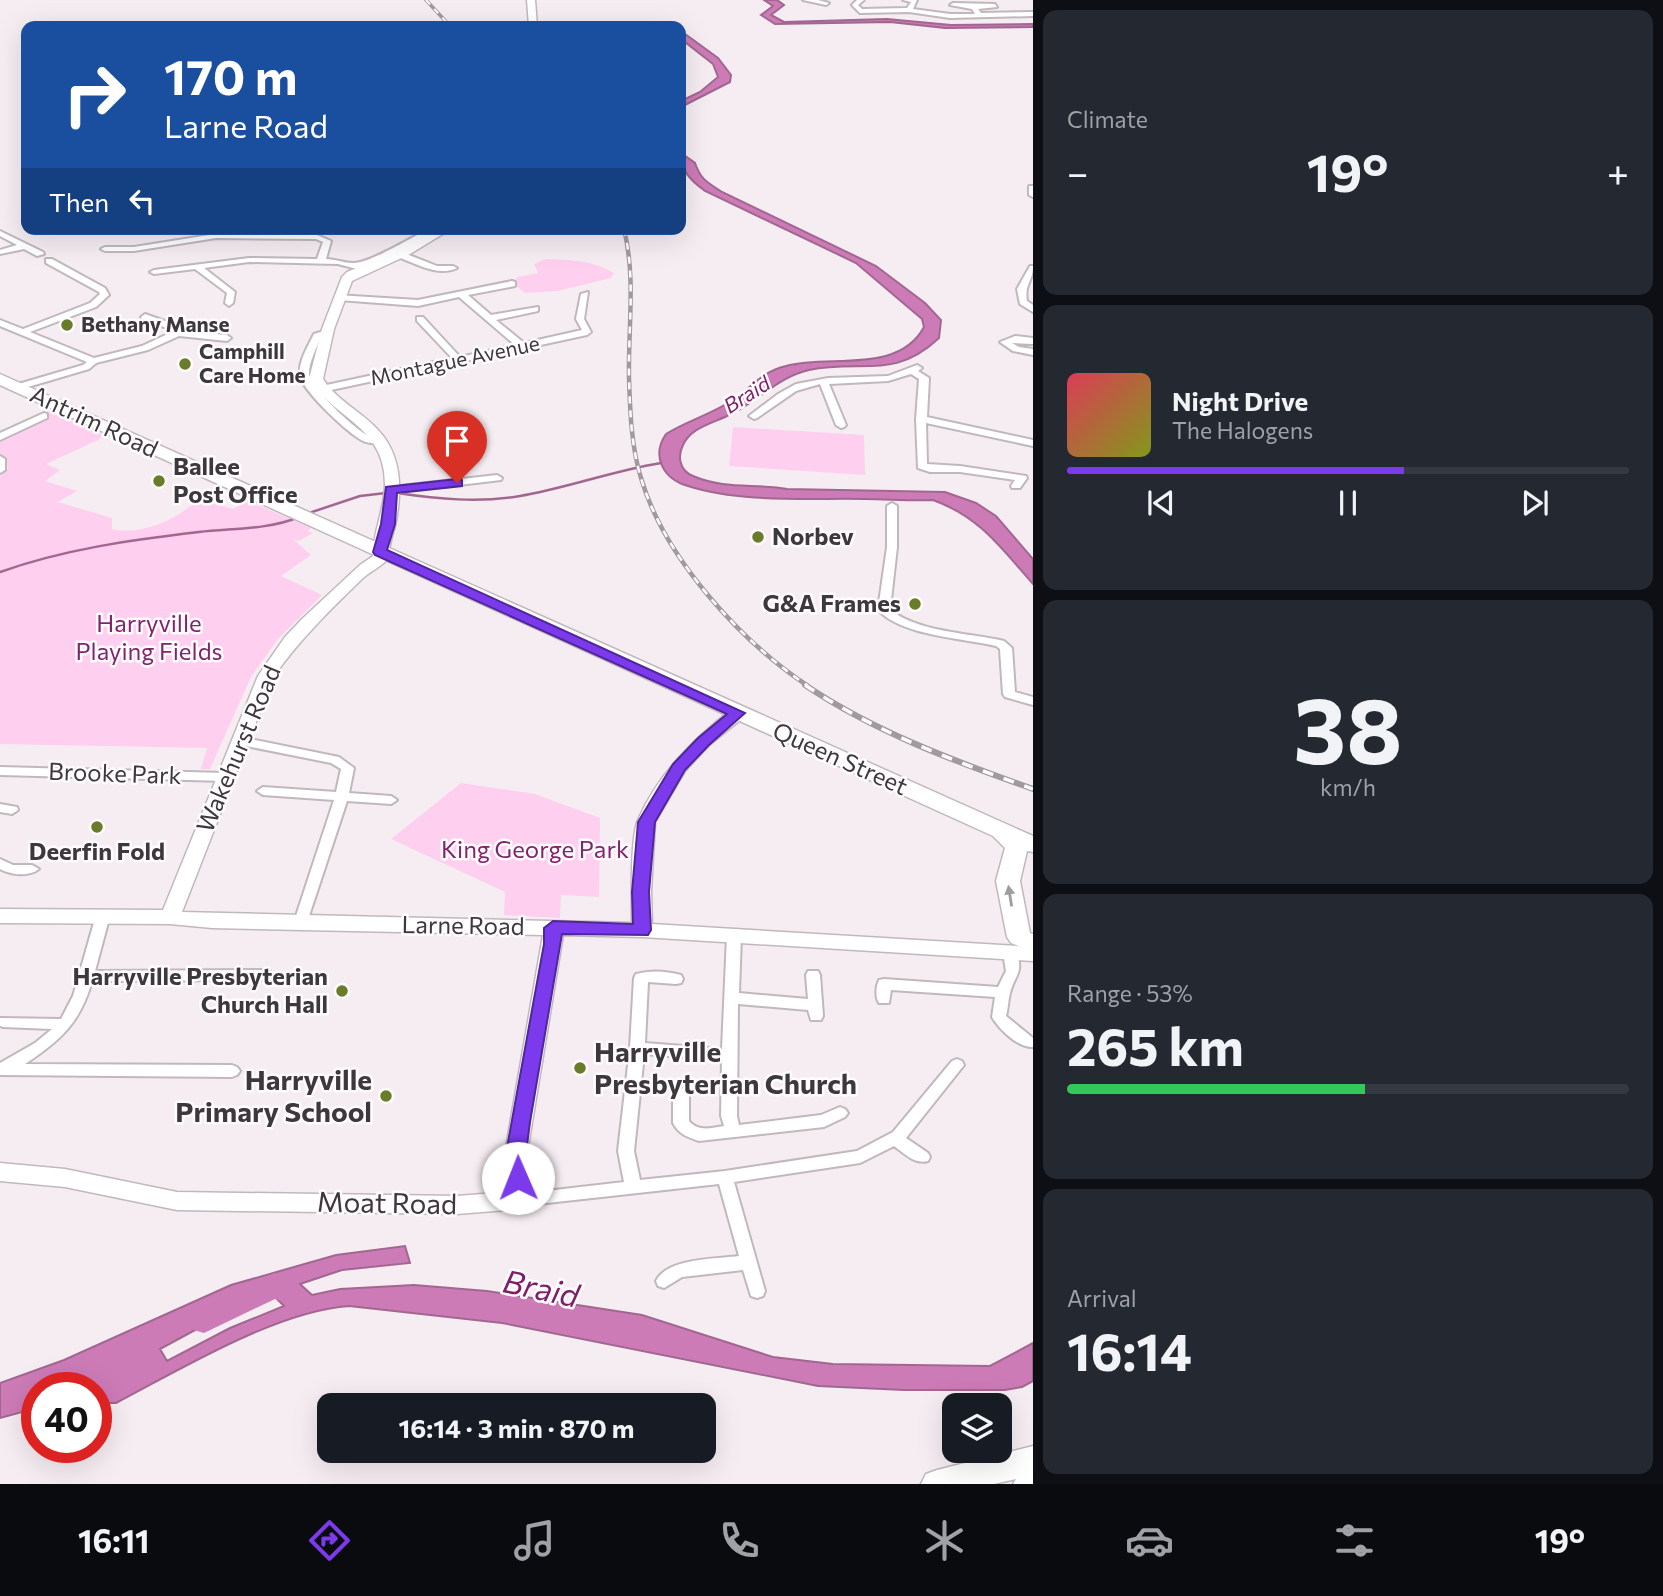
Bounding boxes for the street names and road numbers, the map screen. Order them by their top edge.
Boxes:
street label: Montague Avenue [368,329,542,390]
street label: Antrim Road [26,378,163,463]
street label: Wakehurst Road [189,661,286,836]
street label: Queen Street [769,715,913,800]
street label: Brooke Park [48,756,182,789]
street label: Larne Road [401,909,525,940]
street label: Moat Road [317,1184,457,1220]

